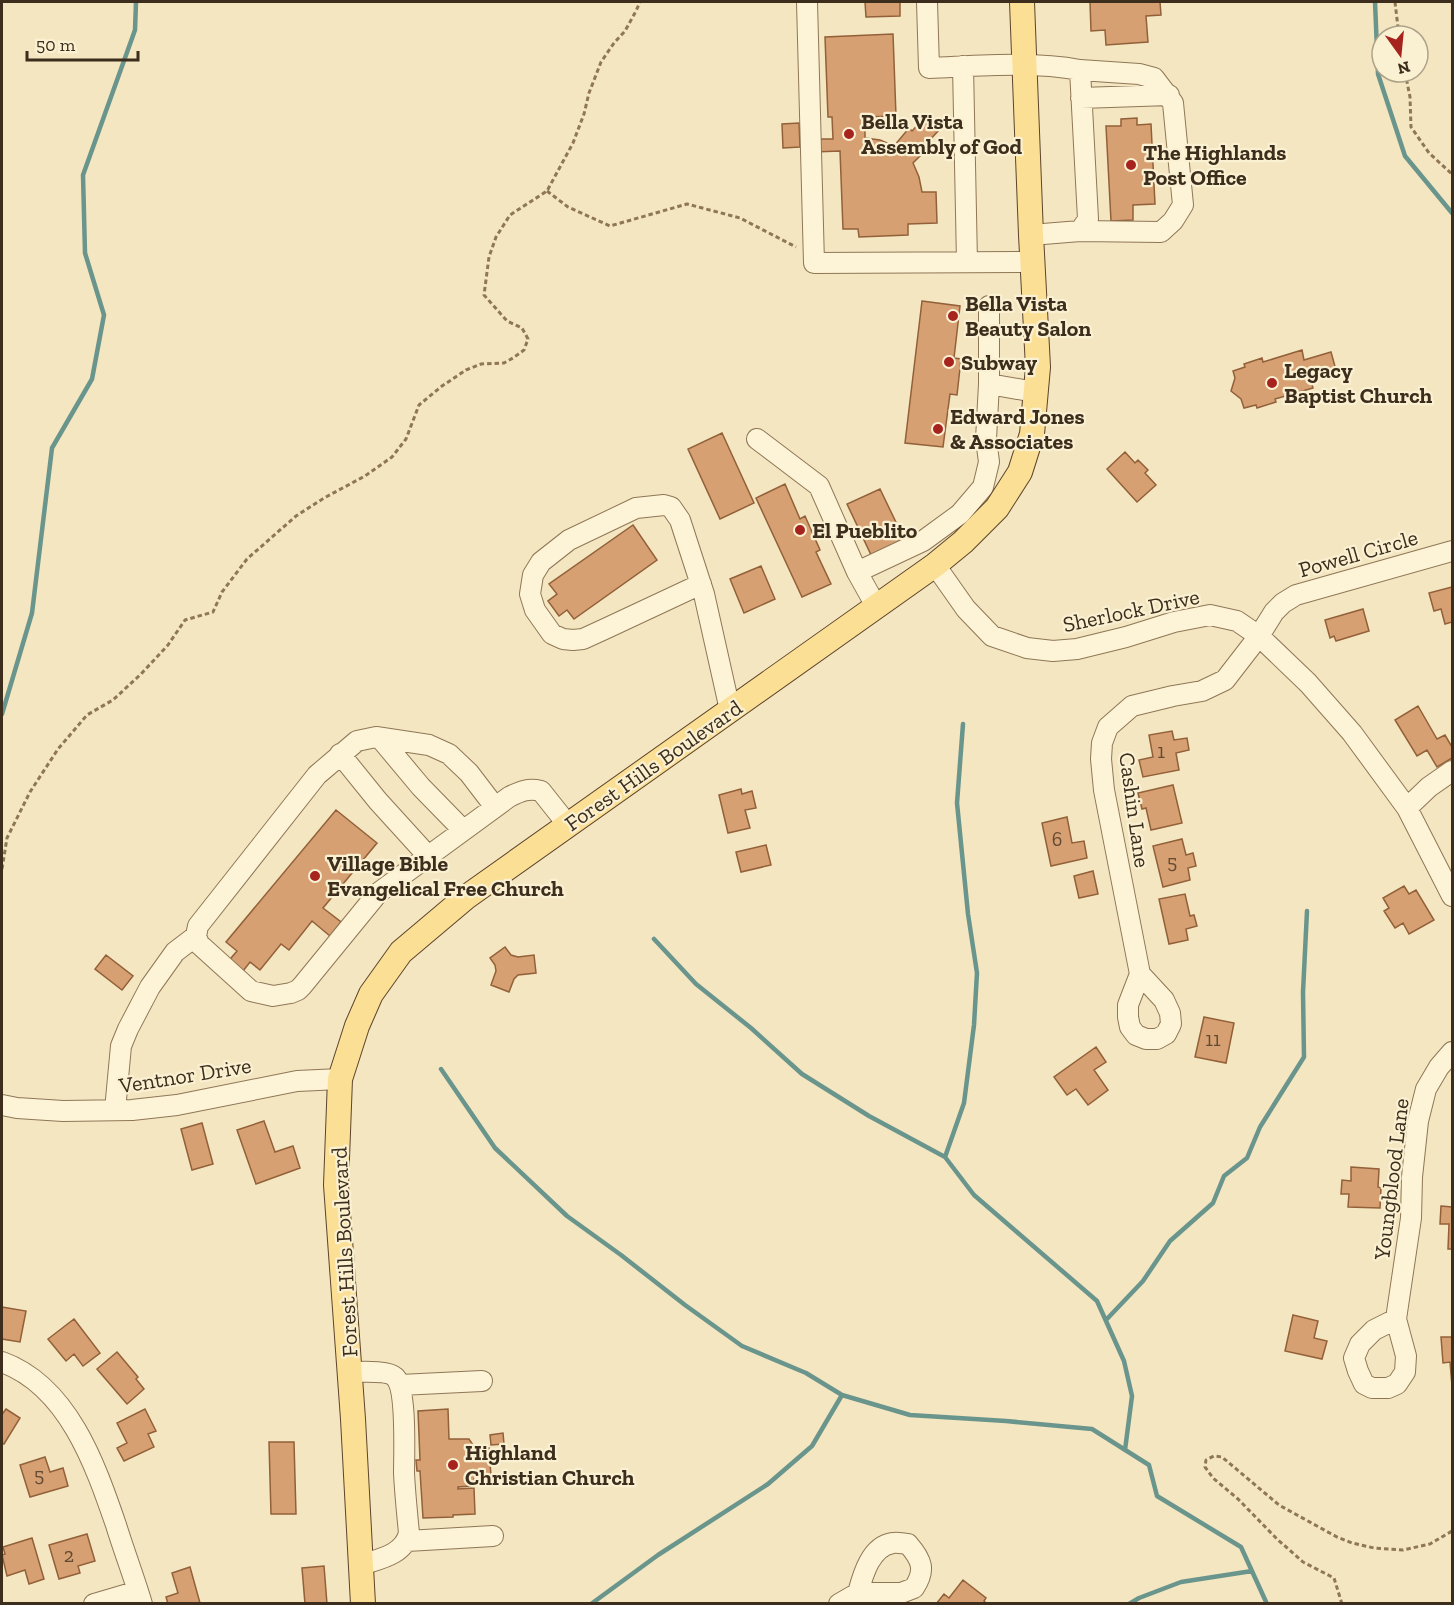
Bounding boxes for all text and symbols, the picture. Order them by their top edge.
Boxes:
scale bar [27,24,138,62]
north arrow [1370,24,1430,84]
text: 50 m [36,34,76,56]
text: N [1395,57,1412,79]
place label: Bella Vista Assembly of God [861,108,1023,160]
marker: Bella Vista Assembly of God [842,127,856,141]
place label: The Highlands Post Office [1143,139,1286,191]
marker: The Highlands Post Office [1124,158,1138,172]
place label: Bella Vista Beauty Salon [965,290,1091,342]
marker: Bella Vista Beauty Salon [946,309,960,323]
place label: Subway [961,349,1037,376]
marker: Subway [942,355,956,369]
place label: Legacy Baptist Church [1284,357,1433,409]
marker: Legacy Baptist Church [1265,376,1279,390]
place label: Edward Jones & Associates [950,403,1085,455]
marker: Edward Jones & Associates [931,422,945,436]
place label: El Pueblito [812,517,918,544]
marker: El Pueblito [793,523,807,537]
street label: Powell Circle [1295,524,1421,583]
street label: Sherlock Drive [1060,583,1202,638]
street label: Forest Hills Boulevard [559,694,747,837]
house number: 1 [1157,739,1165,763]
street label: Cashin Lane [1113,751,1156,869]
house number: 6 [1052,827,1062,851]
place label: Village Bible Evangelical Free Church [327,850,564,902]
house number: 5 [1167,850,1177,874]
marker: Village Bible Evangelical Free Church [308,869,322,883]
house number: 11 [1205,1027,1221,1051]
street label: Ventnor Drive [116,1052,253,1099]
street label: Youngblood Lane [1368,1097,1415,1263]
street label: Forest Hills Boulevard [326,1146,363,1358]
place label: Highland Christian Church [465,1439,635,1491]
marker: Highland Christian Church [446,1458,460,1472]
house number: 5 [34,1463,44,1487]
house number: 2 [64,1543,74,1567]

